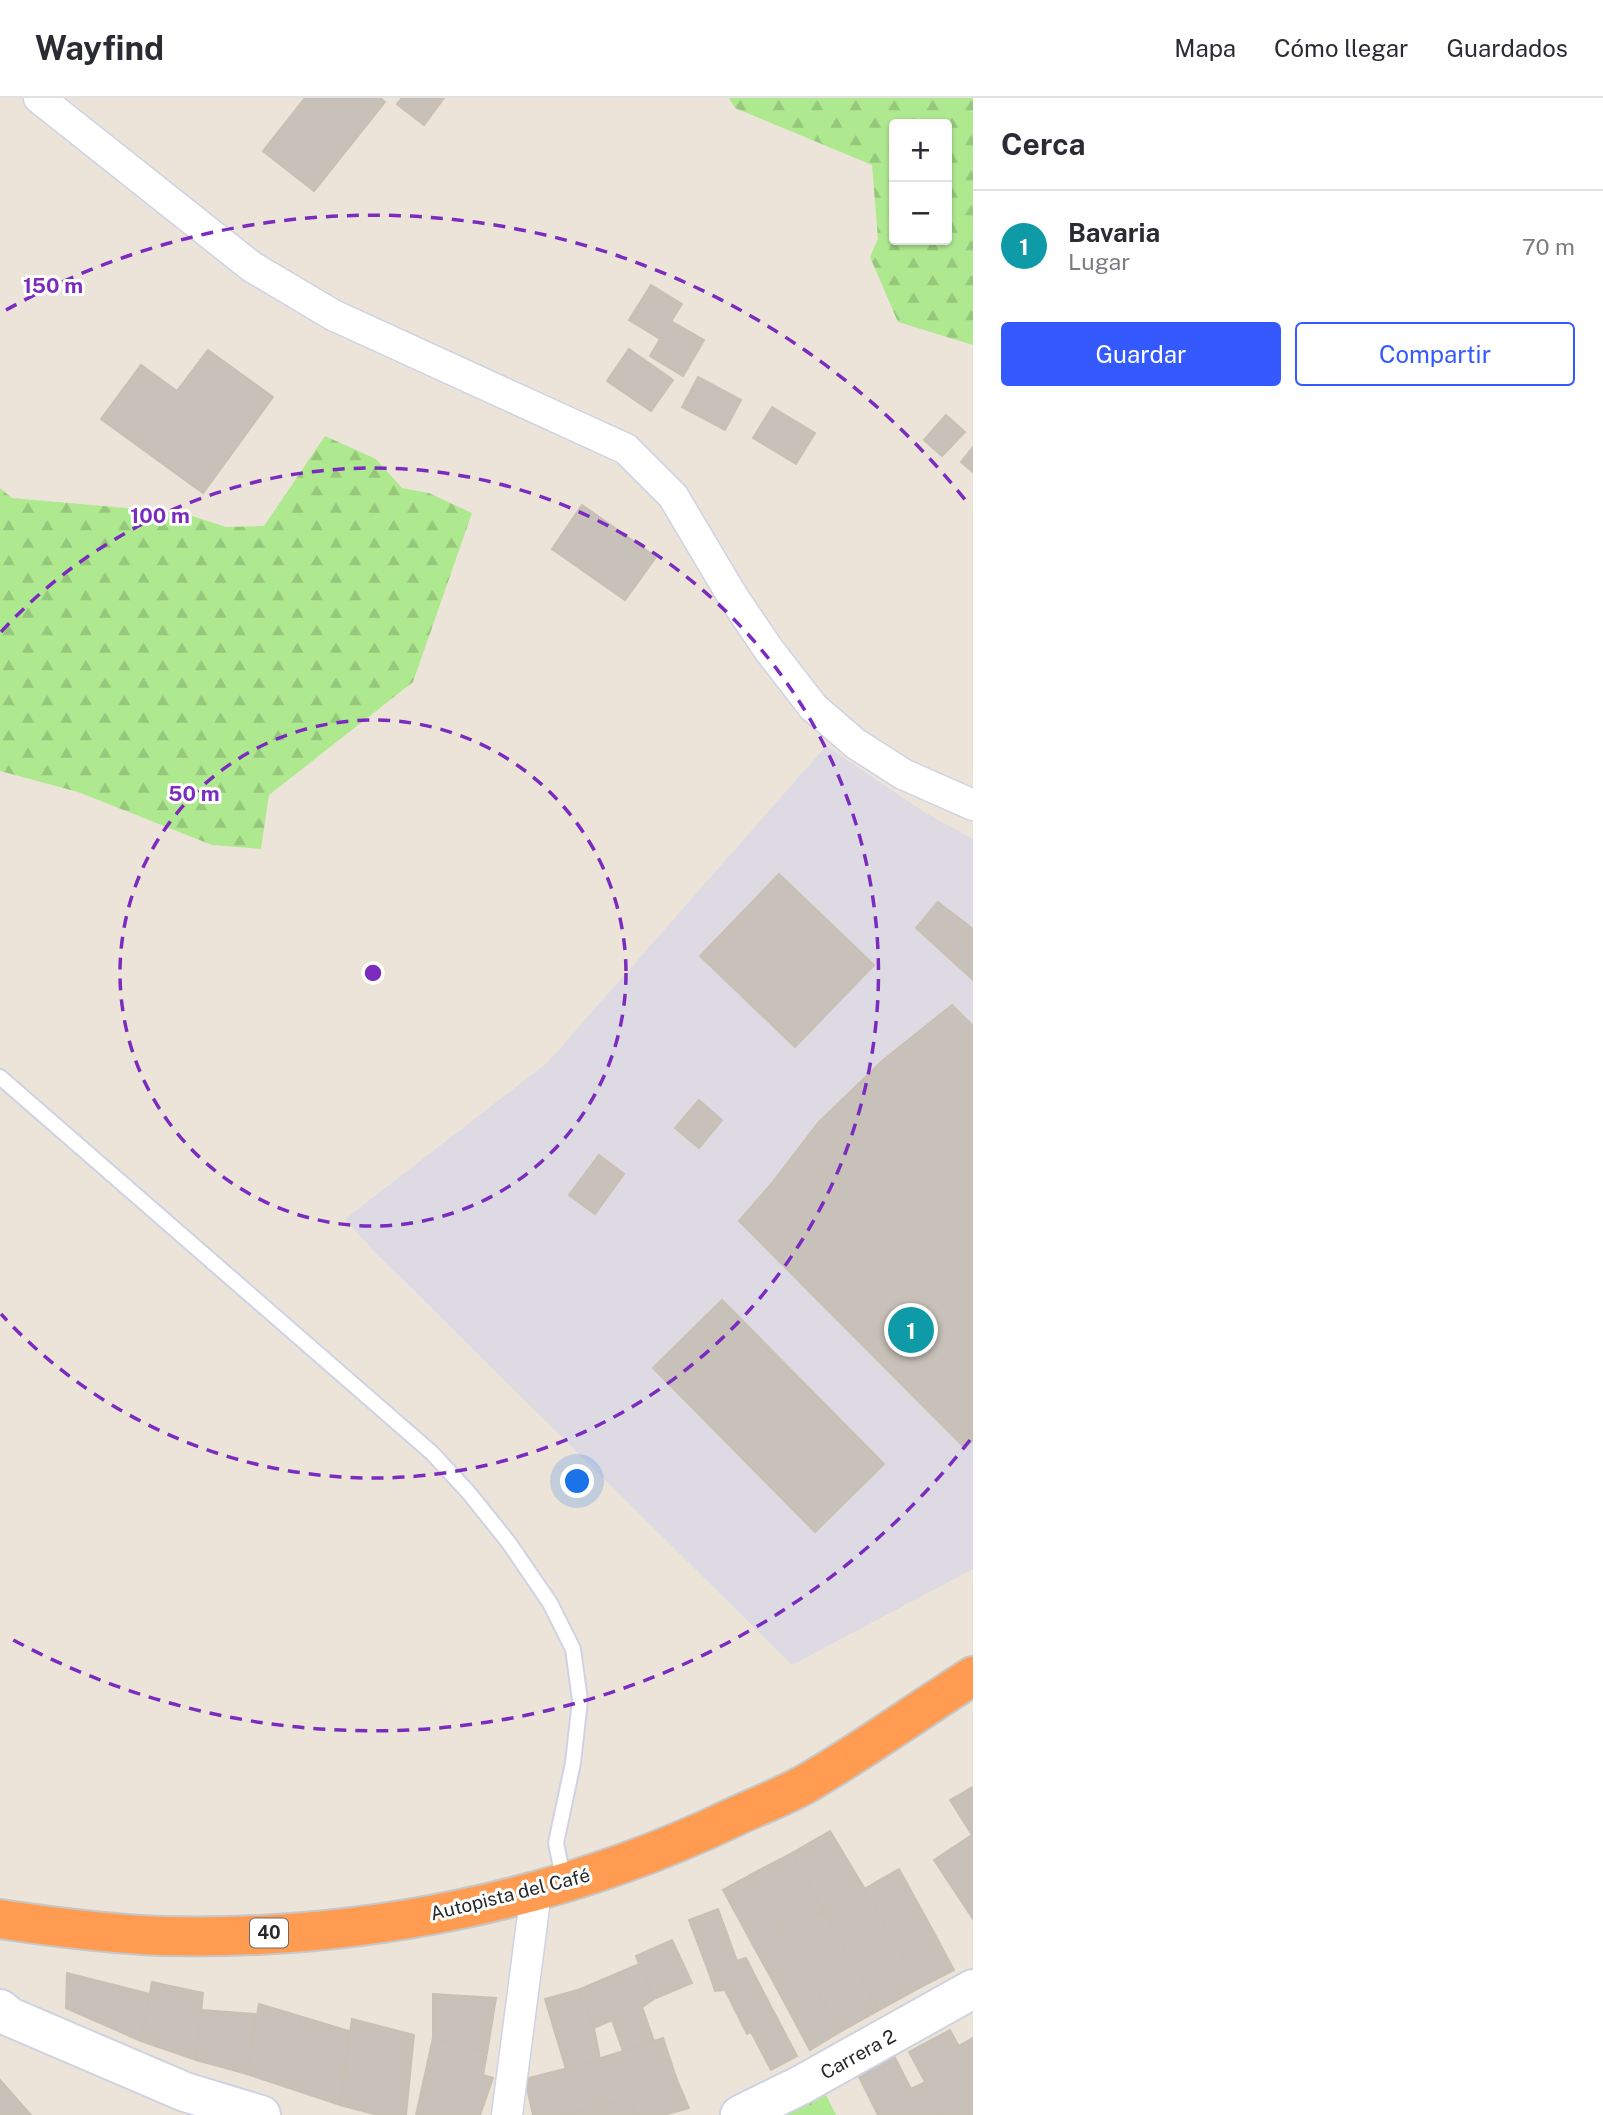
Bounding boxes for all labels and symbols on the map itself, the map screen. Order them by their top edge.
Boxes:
text: 150 m [23,273,83,298]
text: 100 m [130,503,190,528]
text: 50 m [168,781,220,806]
centre of rings [361,961,385,985]
pin: 1 [888,1304,934,1356]
your location [560,1464,594,1498]
street label: Autopista del Café [428,1864,592,1924]
road number: 40 [250,1919,288,1948]
street label: Carrera 2 [817,2024,899,2084]

